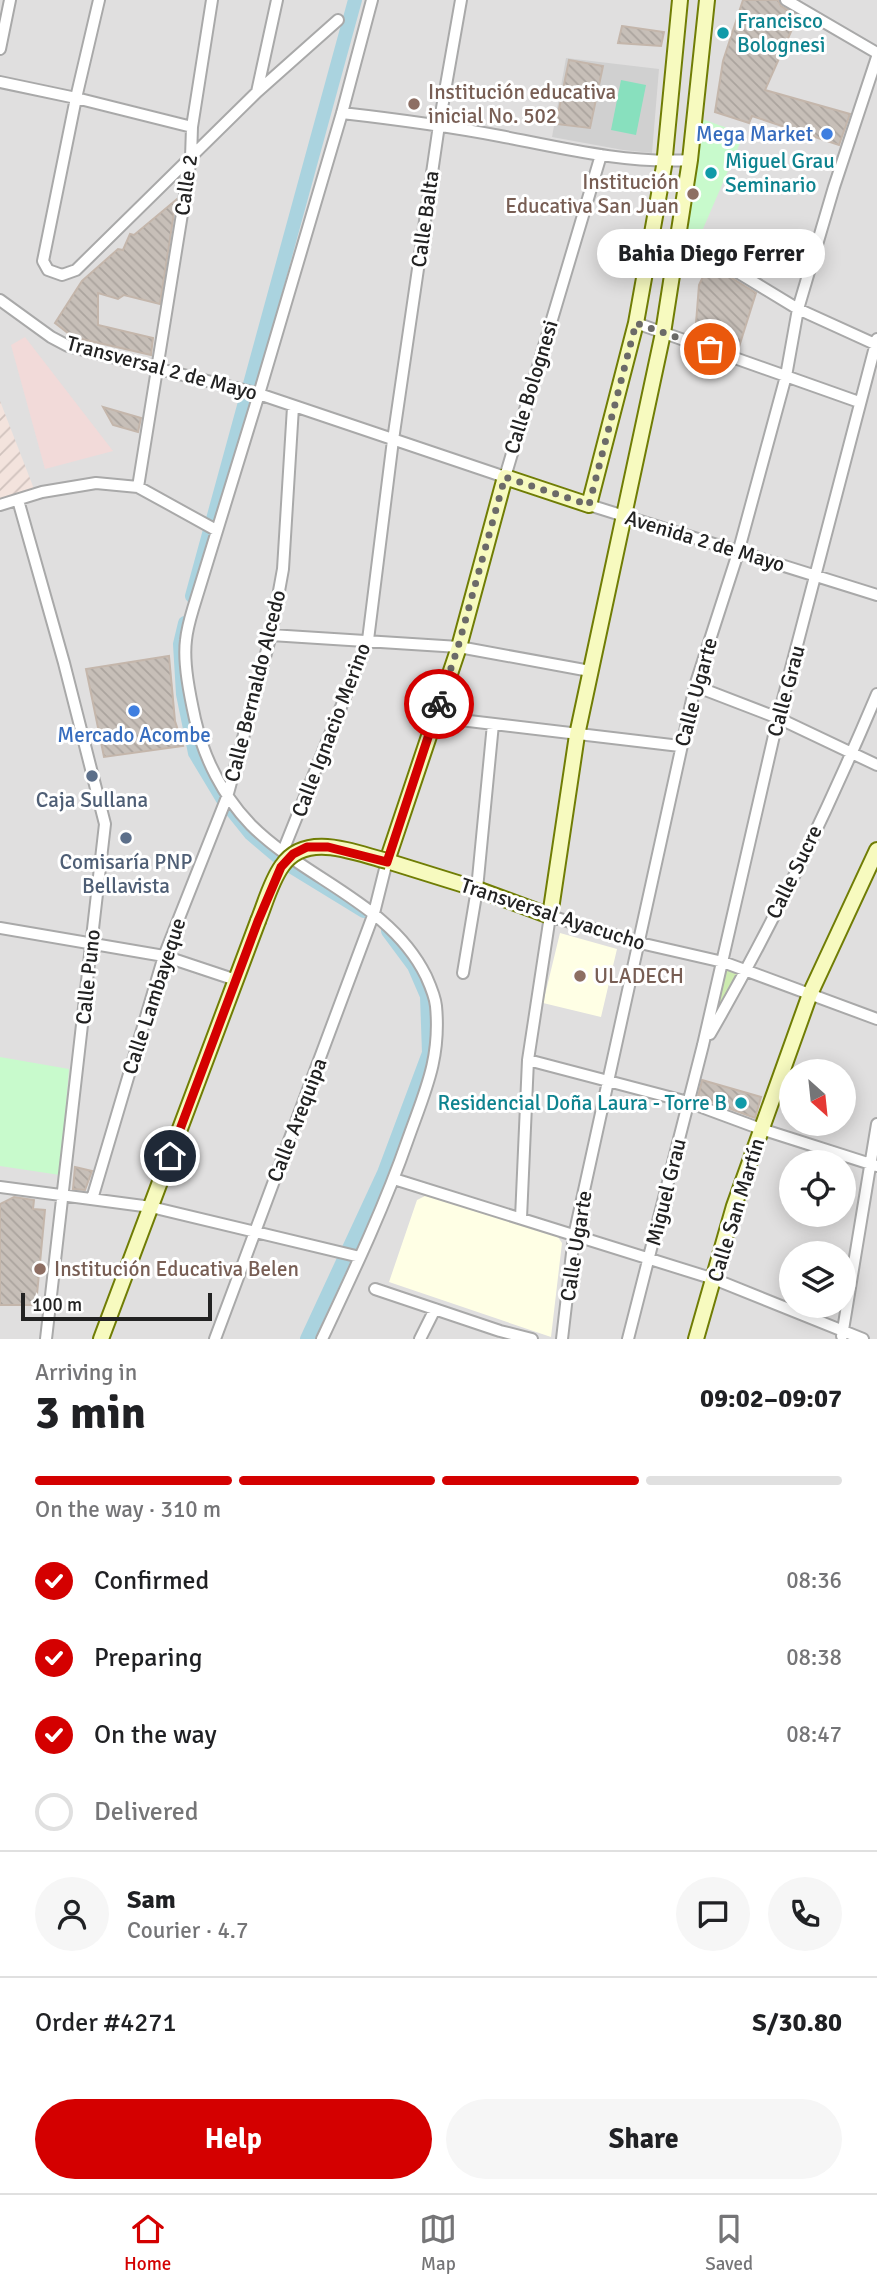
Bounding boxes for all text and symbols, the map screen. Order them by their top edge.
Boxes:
place label: Francisco Bolognesi [737,8,825,58]
marker: Francisco Bolognesi [715,25,731,41]
place label: Institución educativa inicial No. 502 [428,79,616,129]
marker: Institución educativa inicial No. 502 [406,96,422,112]
place label: Mega Market [696,121,813,147]
marker: Mega Market [819,126,835,142]
place label: Miguel Grau Seminario [725,148,835,198]
street label: Calle 2 [169,153,203,217]
marker: Miguel Grau Seminario [703,165,719,181]
street label: Calle Balta [405,169,445,269]
place label: Institución Educativa San Juan [505,169,679,219]
marker: Institución Educativa San Juan [685,186,701,202]
callout: Bahia Diego Ferrer [596,230,824,279]
text: Bahia Diego Ferrer [618,239,804,268]
street label: Calle Bolognesi [498,317,564,457]
pin [680,319,740,379]
street label: Transversal 2 de Mayo [64,330,260,406]
icon: bag [691,330,729,368]
street label: Avenida 2 de Mayo [622,504,788,578]
street label: Calle Bernaldo Alcedo [219,587,291,785]
street label: Calle Ugarte [669,635,723,749]
street label: Calle Ignacio Merino [286,639,376,821]
street label: Calle Grau [761,643,811,739]
courier [404,669,474,739]
icon: bike [420,685,458,723]
marker: Mercado Acombe [126,703,142,719]
place label: Mercado Acombe [57,722,211,748]
marker: Caja Sullana [84,768,100,784]
place label: Caja Sullana [36,787,148,813]
street label: Calle Sucre [760,821,828,923]
marker: Comisaría PNP Bellavista [118,830,134,846]
place label: Comisaría PNP Bellavista [60,849,193,899]
street label: Transversal Ayacucho [457,872,649,956]
street label: Calle Lambayeque [116,915,192,1077]
street label: Calle Puno [70,928,106,1026]
place label: ULADECH [594,963,684,989]
marker: ULADECH [572,968,588,984]
street label: Calle Arequipa [261,1054,333,1186]
north arrow [779,1059,856,1136]
map controls [779,1059,856,1318]
place label: Residencial Doña Laura - Torre B [438,1090,727,1116]
marker: Residencial Doña Laura - Torre B [733,1095,749,1111]
pin [140,1126,200,1186]
street label: Calle San Martín [702,1135,770,1285]
street label: Miguel Grau [640,1136,692,1248]
icon: home [151,1137,189,1175]
button: locate [779,1150,856,1227]
street label: Calle Ugarte [554,1189,598,1303]
button: layers [779,1241,856,1318]
place label: Institución Educativa Belen [54,1256,299,1282]
marker: Institución Educativa Belen [32,1261,48,1277]
scale bar [21,1290,212,1322]
text: 100 m [32,1293,82,1317]
text: Arriving in [35,1358,137,1387]
text: 09:02–09:07 [700,1383,842,1415]
text: 3 min [35,1385,146,1441]
text: On the way · 310 m [35,1495,221,1524]
icon: check [35,1562,73,1600]
text: Confirmed [94,1565,209,1597]
text: 08:36 [786,1566,842,1595]
icon: check [35,1639,73,1677]
text: Preparing [94,1642,202,1674]
text: 08:38 [786,1643,842,1672]
icon: check [35,1716,73,1754]
text: On the way [94,1719,217,1751]
text: 08:47 [786,1720,842,1749]
text: Delivered [94,1796,199,1828]
button: person [35,1877,109,1951]
button: chat [676,1877,750,1951]
button: phone [768,1877,842,1951]
text: Sam [127,1884,176,1916]
text: Courier · 4.7 [127,1916,248,1945]
text: Order #4271 [35,2007,176,2039]
text: S/30.80 [752,2007,842,2039]
button: Help [35,2099,432,2179]
button: Share [446,2099,842,2179]
tab: Home [124,2210,171,2276]
tab: Map [419,2210,457,2276]
tab: Saved [705,2210,753,2276]

